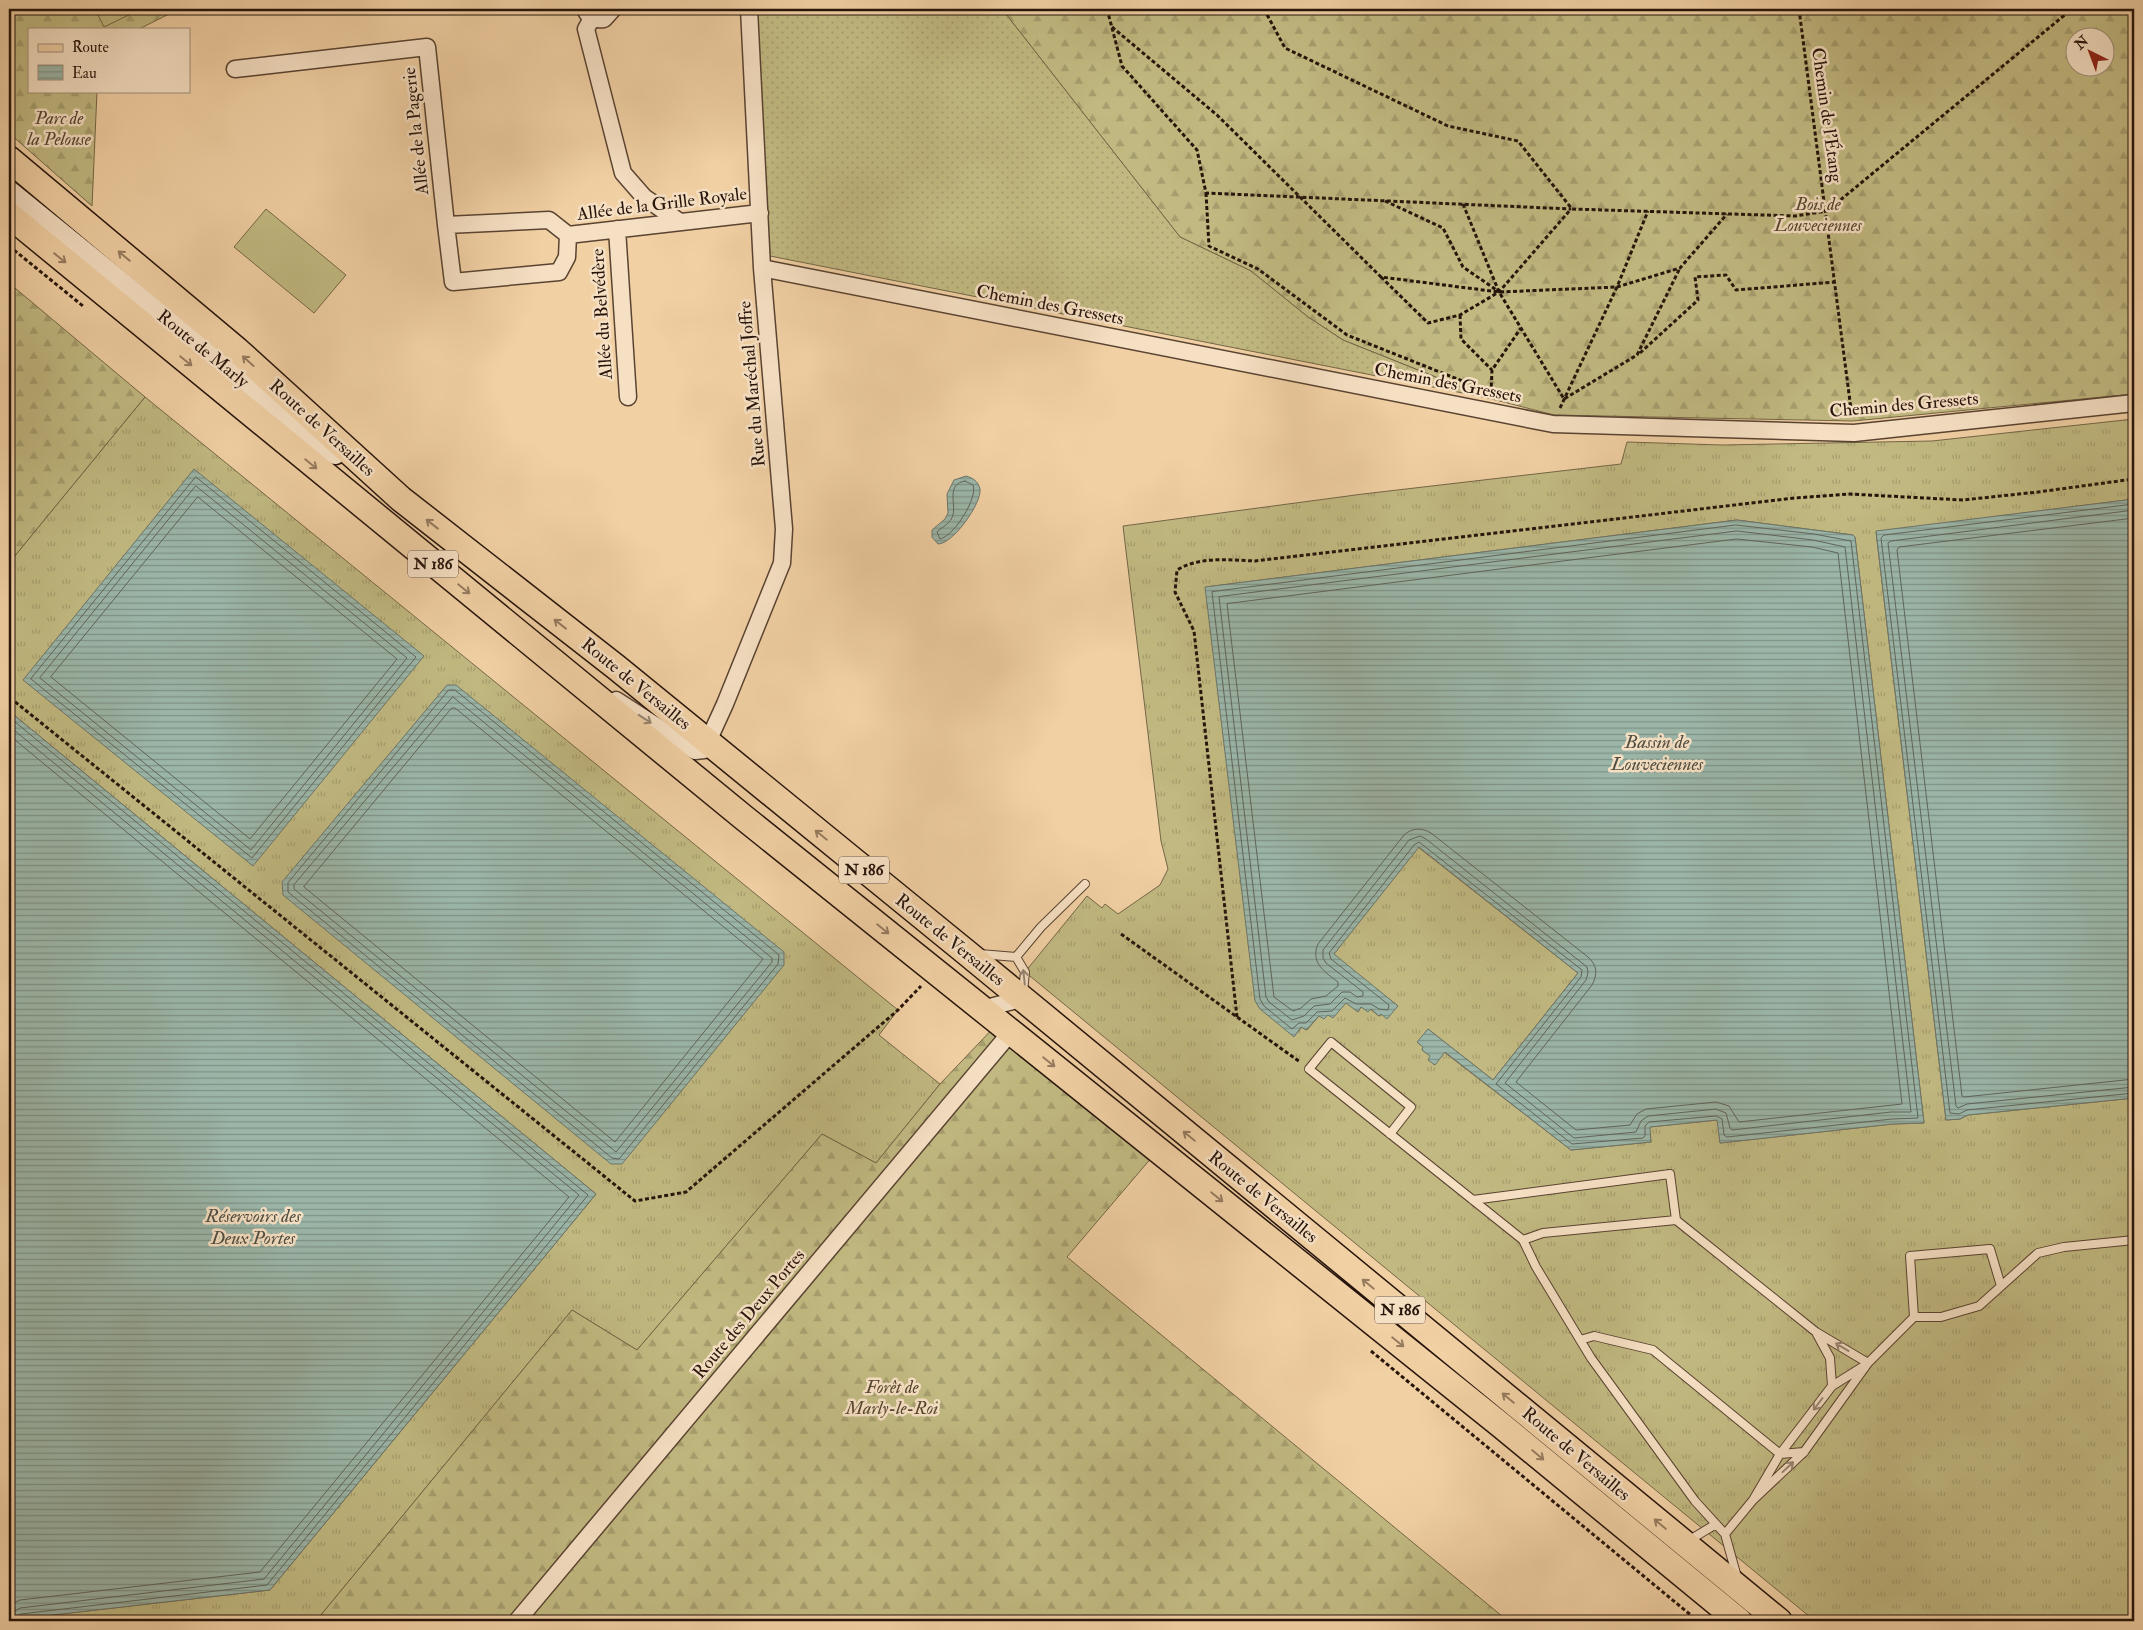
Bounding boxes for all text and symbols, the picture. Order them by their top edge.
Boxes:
legend [28,28,190,92]
north arrow [2066,28,2116,78]
text: N [2071,32,2092,54]
text: Route [72,38,109,57]
street label: Chemin de l'Étang [1806,46,1848,185]
text: Eau [72,64,97,83]
street label: Allée de la Pagerie [398,66,434,197]
park label: Parc de la Pelouse [26,107,92,151]
street label: Allée de la Grille Royale [575,182,749,226]
park label: Bois de Louveciennes [1773,193,1863,237]
street label: Allée du Belvédère [586,247,618,381]
one-way arrow [118,251,131,262]
one-way arrow [53,252,66,263]
street label: Chemin des Gressets [974,279,1126,331]
street label: Rue du Maréchal Joffre [733,299,771,468]
street label: Route de Marly [152,305,254,394]
one-way arrow [179,355,192,366]
one-way arrow [242,355,255,367]
street label: Chemin des Gressets [1372,357,1524,409]
street label: Route de Versailles [264,374,380,482]
street label: Chemin des Gressets [1829,387,1979,423]
one-way arrow [304,458,317,469]
one-way arrow [426,518,439,529]
road number: N 186 [408,550,458,578]
one-way arrow [457,583,470,594]
one-way arrow [554,618,567,629]
street label: Route de Versailles [576,633,696,735]
one-way arrow [638,713,652,724]
water label: Bassin de Louveciennes [1610,730,1704,776]
one-way arrow [815,830,828,841]
road number: N 186 [839,856,889,884]
street label: Route de Versailles [890,889,1010,991]
one-way arrow [876,924,889,935]
one-way arrow [1019,970,1029,986]
one-way arrow [1042,1057,1055,1068]
one-way arrow [1182,1131,1195,1142]
street label: Route de Versailles [1203,1146,1323,1248]
one-way arrow [1210,1191,1223,1202]
water label: Réservoirs des Deux Portes [204,1204,302,1250]
street label: Route des Deux Portes [688,1244,810,1384]
one-way arrow [1362,1278,1375,1289]
road number: N 186 [1375,1296,1425,1324]
one-way arrow [1391,1337,1404,1348]
one-way arrow [1836,1342,1850,1352]
park label: Forêt de Marly-le-Roi [845,1376,938,1420]
one-way arrow [1501,1392,1514,1403]
one-way arrow [1812,1397,1823,1410]
street label: Route de Versailles [1517,1402,1635,1506]
one-way arrow [1532,1450,1545,1461]
one-way arrow [1782,1461,1795,1473]
one-way arrow [1654,1518,1667,1529]

